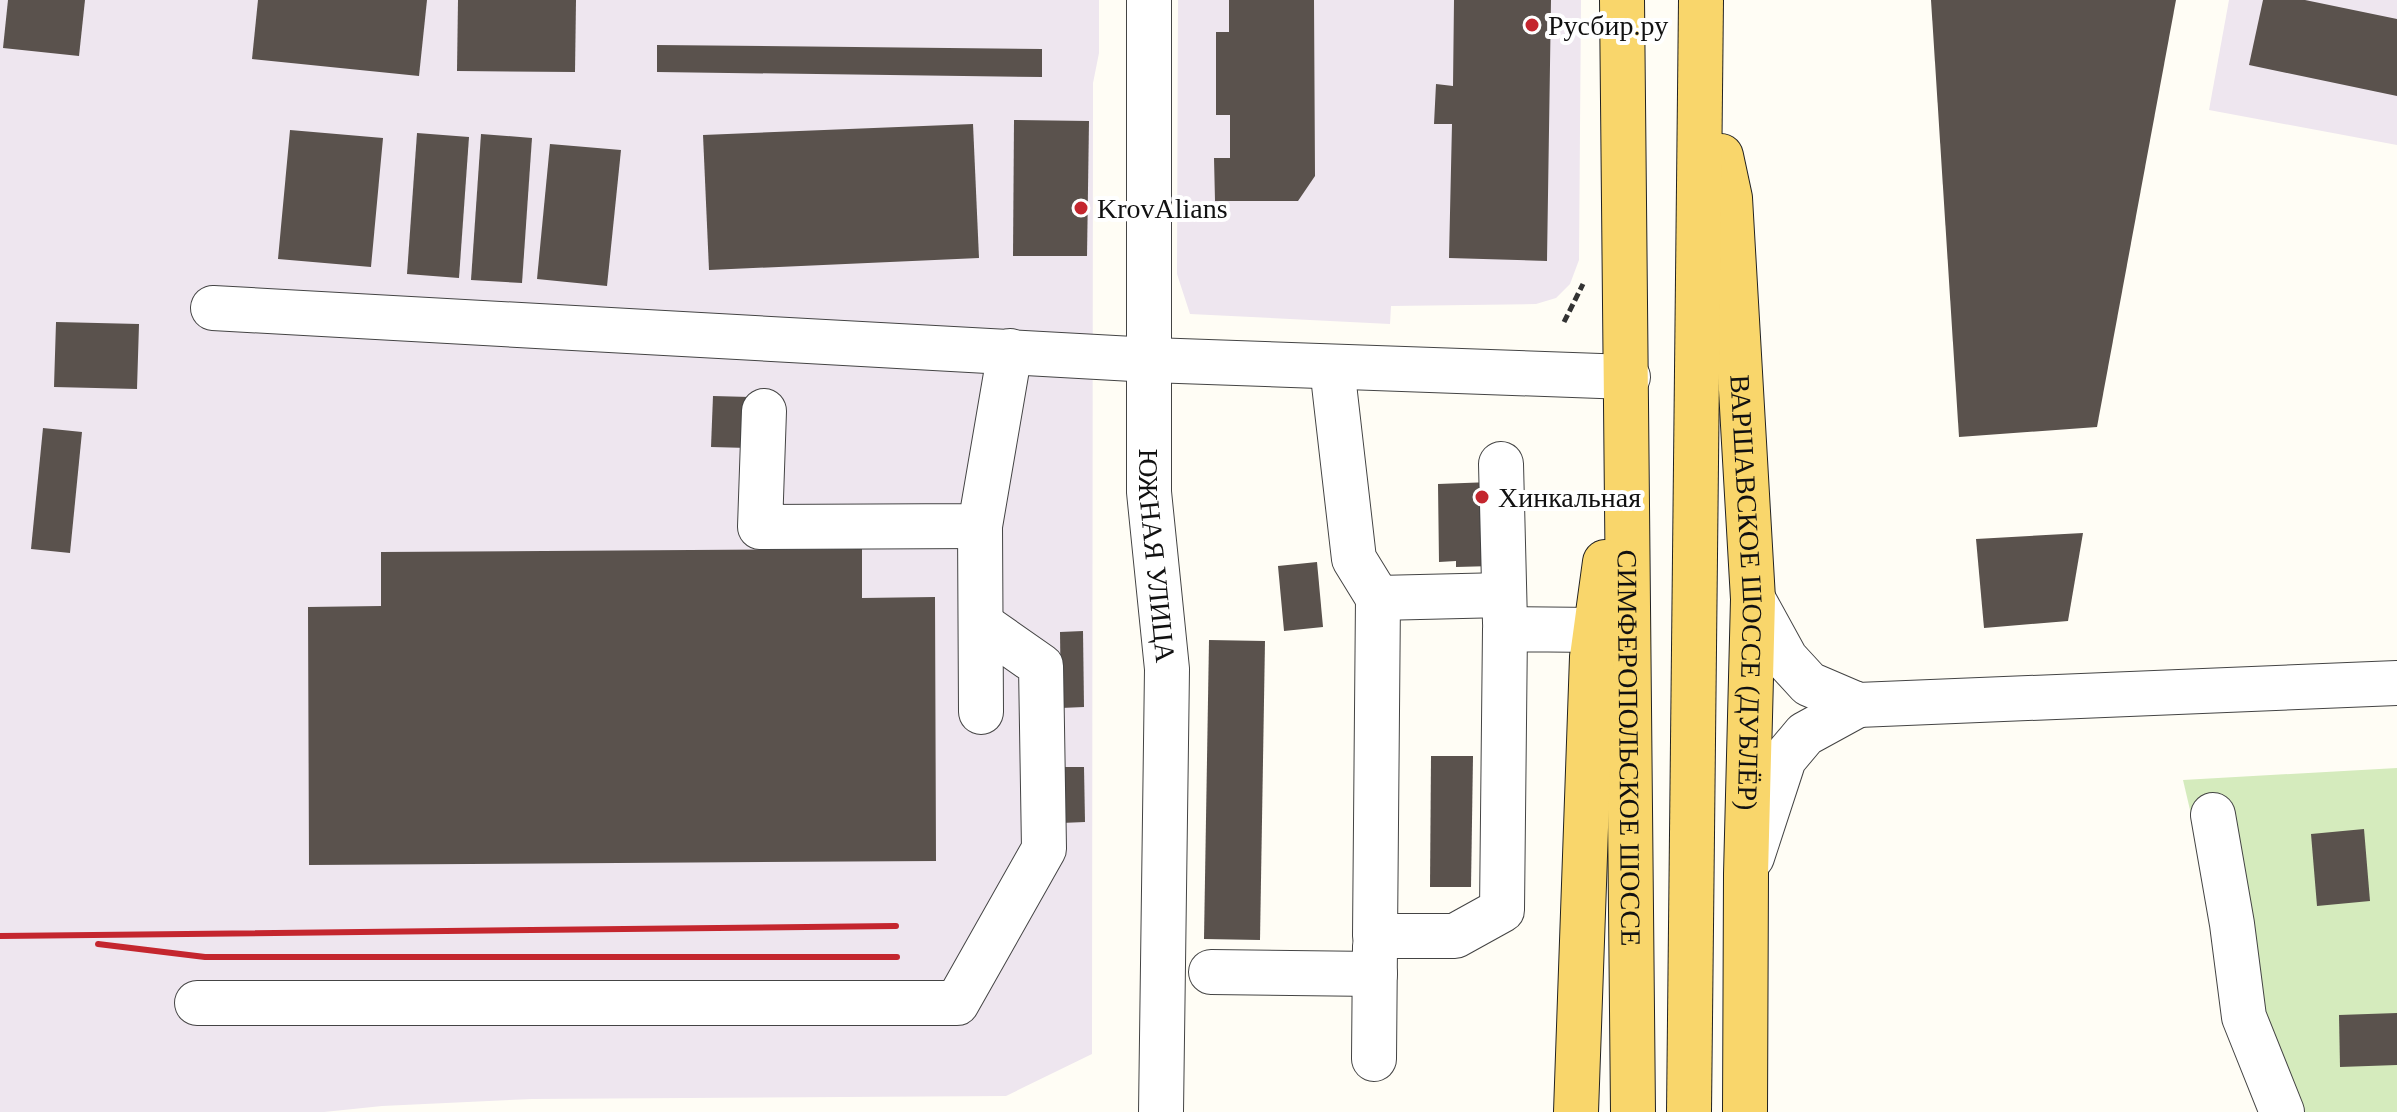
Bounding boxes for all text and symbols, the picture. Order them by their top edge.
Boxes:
place label: Русбир.ру [1548,10,1668,41]
marker: Русбир.ру [1523,16,1541,34]
place label: KrovAlians [1097,193,1228,224]
marker: KrovAlians [1072,199,1090,217]
street label: ВАРШАВСКОЕ ШОССЕ (ДУБЛЁР) [1724,374,1768,811]
street label: ЮЖНАЯ УЛИЦА [1133,449,1181,665]
place label: Хинкальная [1498,482,1641,513]
marker: Хинкальная [1473,488,1491,506]
street label: СИМФЕРОПОЛЬСКОЕ ШОССЕ [1611,550,1646,946]

